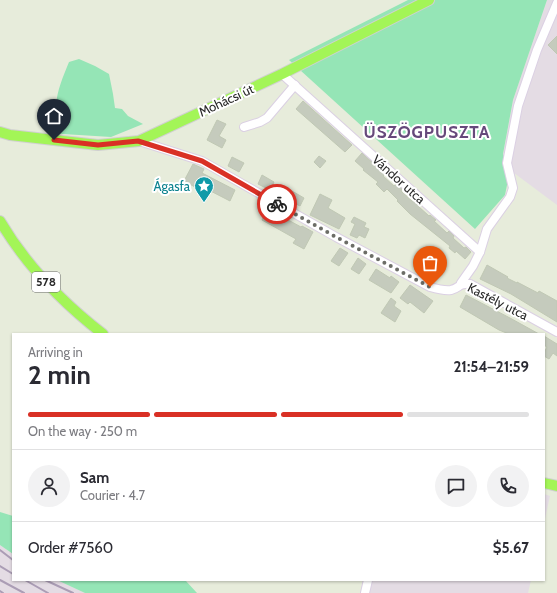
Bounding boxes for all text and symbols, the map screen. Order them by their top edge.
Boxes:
street label: Mohácsi út [196,80,257,120]
pin [37,99,71,140]
icon: home [43,105,65,127]
district label: ÜSZÖGPUSZTA [363,122,491,142]
street label: Vándor utca [369,151,429,207]
place icon: Ágasfa [193,175,215,203]
place label: Ágasfa [154,177,191,194]
courier [257,184,297,224]
icon: bike [266,193,288,215]
pin [413,246,447,287]
icon: bag [419,252,441,274]
road number: 578 [32,272,60,292]
street label: Kastély utca [465,279,532,323]
text: Arriving in [28,344,83,360]
text: 21:54–21:59 [453,358,529,376]
text: 2 min [28,359,91,391]
text: On the way · 250 m [28,423,137,439]
button: person [28,465,70,507]
button: chat [435,465,477,507]
button: phone [487,465,529,507]
text: Sam [80,469,109,487]
text: Courier · 4.7 [80,487,145,503]
text: Order #7560 [28,539,113,557]
text: $5.67 [493,539,529,557]

